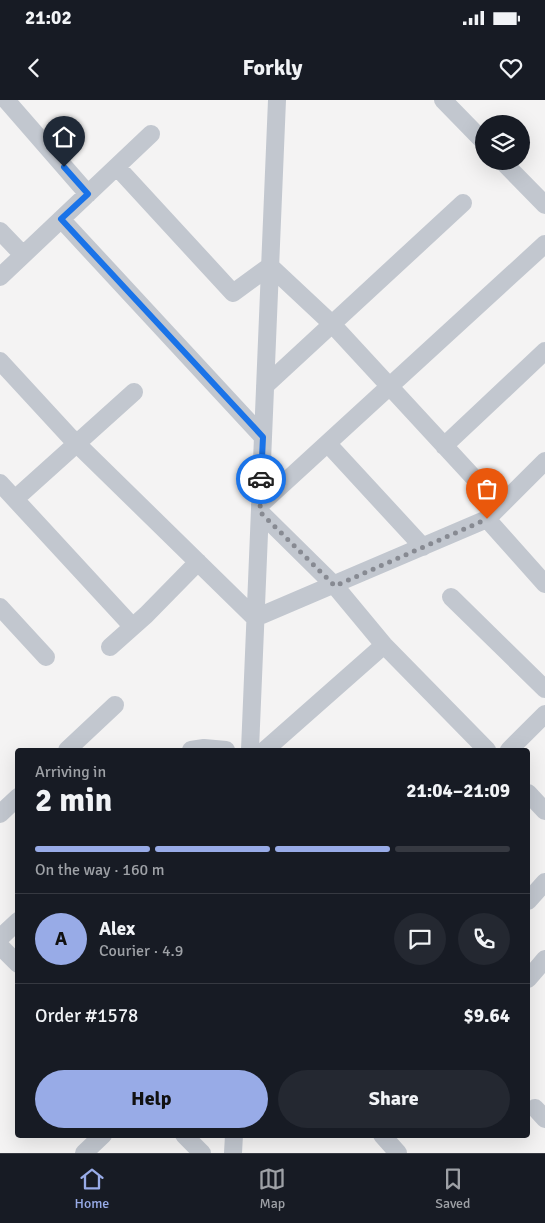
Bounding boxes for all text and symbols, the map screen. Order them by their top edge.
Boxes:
text: 21:02 [25,6,72,30]
icon: back [20,54,48,82]
text: Forkly [242,54,303,81]
icon: heart [497,54,525,82]
map controls [475,115,530,170]
button: layers [475,115,530,170]
pin [43,116,85,167]
icon: home [50,123,78,151]
courier [236,454,286,504]
icon: car [247,465,275,493]
pin [466,468,508,519]
icon: bag [473,475,501,503]
text: Arriving in [35,762,106,782]
text: 21:04–21:09 [406,779,510,803]
text: 2 min [35,781,112,820]
text: On the way · 160 m [35,860,165,880]
button: chat [394,913,446,965]
button: phone [458,913,510,965]
text: Alex [99,917,135,941]
text: A [55,927,67,951]
text: Courier · 4.9 [99,941,183,961]
text: Order #1578 [35,1004,138,1028]
text: $9.64 [464,1004,510,1028]
button: Help [35,1070,268,1128]
button: Share [278,1070,510,1128]
tab: Home [74,1165,109,1212]
tab: Map [258,1165,286,1212]
tab: Saved [435,1165,471,1212]

